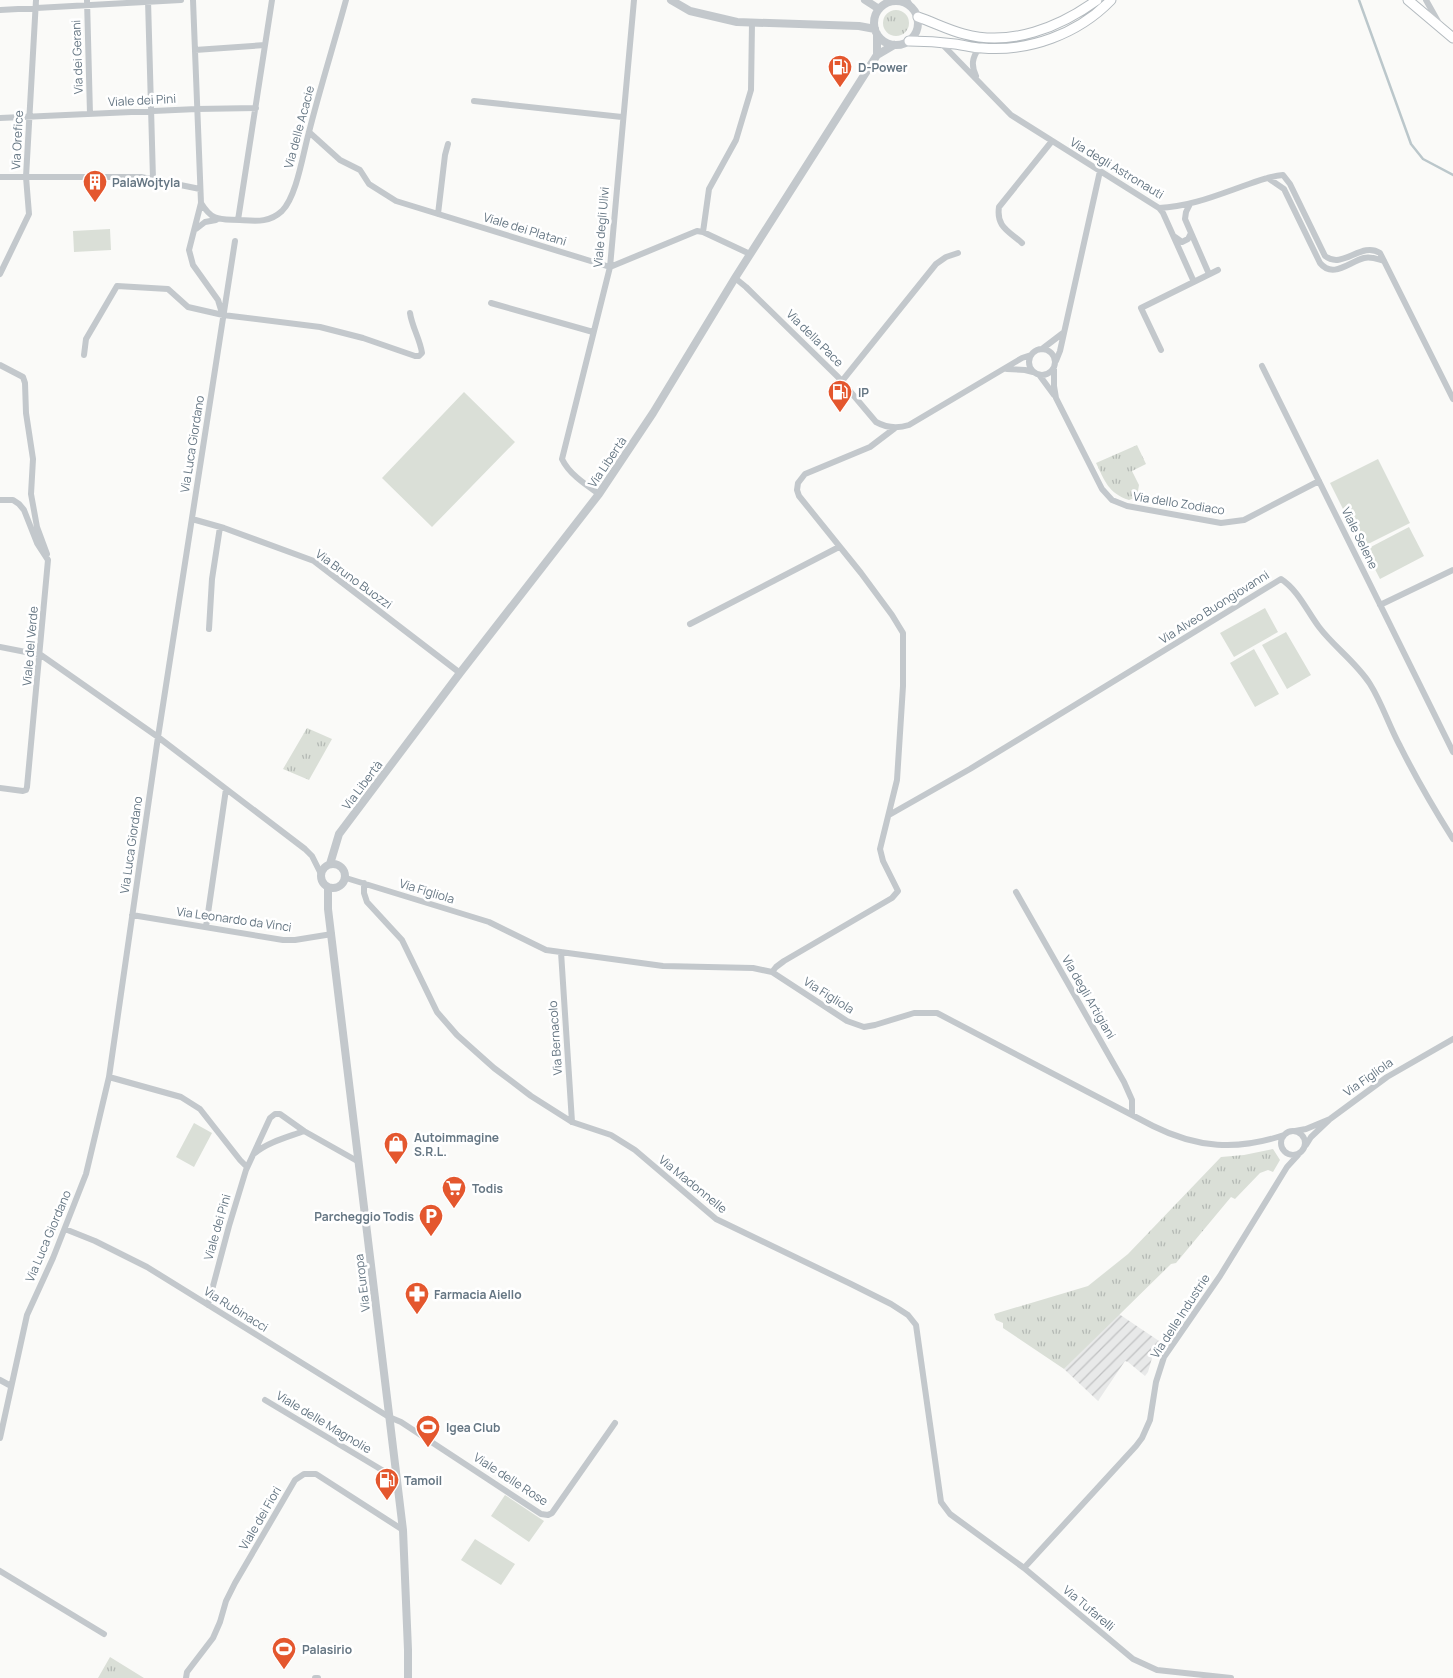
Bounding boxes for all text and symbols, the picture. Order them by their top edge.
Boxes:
street label: Via dei Gerani [67,20,87,94]
fuel station icon: D-Power [827,54,853,88]
place label: D-Power [858,59,908,76]
street label: Via delle Acacie [280,84,318,170]
street label: Viale dei Pini [108,90,176,110]
street label: Via Orefice [7,110,27,170]
street label: Via degli Astronauti [1067,133,1167,203]
building icon: PalaWojtyla [82,169,108,203]
place label: PalaWojtyla [112,174,180,191]
street label: Viale degli Ulivi [589,186,613,268]
street label: Viale dei Platani [481,208,569,250]
street label: Via della Pace [783,306,847,370]
fuel station icon: IP [827,379,853,413]
place label: IP [858,384,869,401]
street label: Via Luca Giordano [176,394,208,494]
street label: Via Libertà [584,433,630,491]
street label: Via dello Zodiaco [1132,487,1226,519]
street label: Viale Selene [1338,504,1382,572]
street label: Via Bruno Buozzi [312,545,396,613]
street label: Via Alveo Buongiovanni [1156,566,1272,648]
street label: Viale del Verde [18,605,42,687]
street label: Via Libertà [338,757,386,813]
street label: Via Luca Giordano [116,795,146,895]
street label: Via Figliola [397,875,457,907]
street label: Via Leonardo da Vinci [175,903,293,935]
street label: Via degli Artigiani [1058,952,1120,1042]
street label: Via Figliola [800,973,858,1017]
street label: Via Bernacolo [544,1000,566,1076]
street label: Via Figliola [1340,1054,1396,1100]
place label: Autoimmagine S.R.L. [414,1129,499,1160]
shop icon: Autoimmagine S.R.L. [383,1131,409,1165]
street label: Via Madonnelle [655,1151,731,1217]
supermarket icon: Todis [441,1175,467,1209]
place label: Todis [472,1180,504,1197]
street label: Via Luca Giordano [21,1187,75,1285]
street label: Viale dei Pini [199,1192,235,1262]
parking icon: Parcheggio Todis [418,1203,444,1237]
place label: Parcheggio Todis [314,1208,415,1225]
street label: Via Europa [350,1253,374,1313]
street label: Via delle Industrie [1146,1271,1214,1361]
pharmacy icon: Farmacia Aiello [404,1281,430,1315]
street label: Via Rubinacci [201,1282,271,1336]
place label: Farmacia Aiello [434,1286,522,1303]
street label: Viale delle Magnolie [273,1387,375,1457]
sports icon: Igea Club [415,1414,441,1448]
place label: Igea Club [446,1419,500,1436]
street label: Viale delle Rose [470,1449,552,1509]
fuel station icon: Tamoil [374,1467,400,1501]
place label: Tamoil [404,1472,442,1489]
street label: Viale dei Fiori [235,1483,285,1553]
street label: Via Tufarelli [1059,1581,1119,1635]
sports icon: Palasirio [271,1636,297,1670]
place label: Palasirio [302,1641,352,1658]

